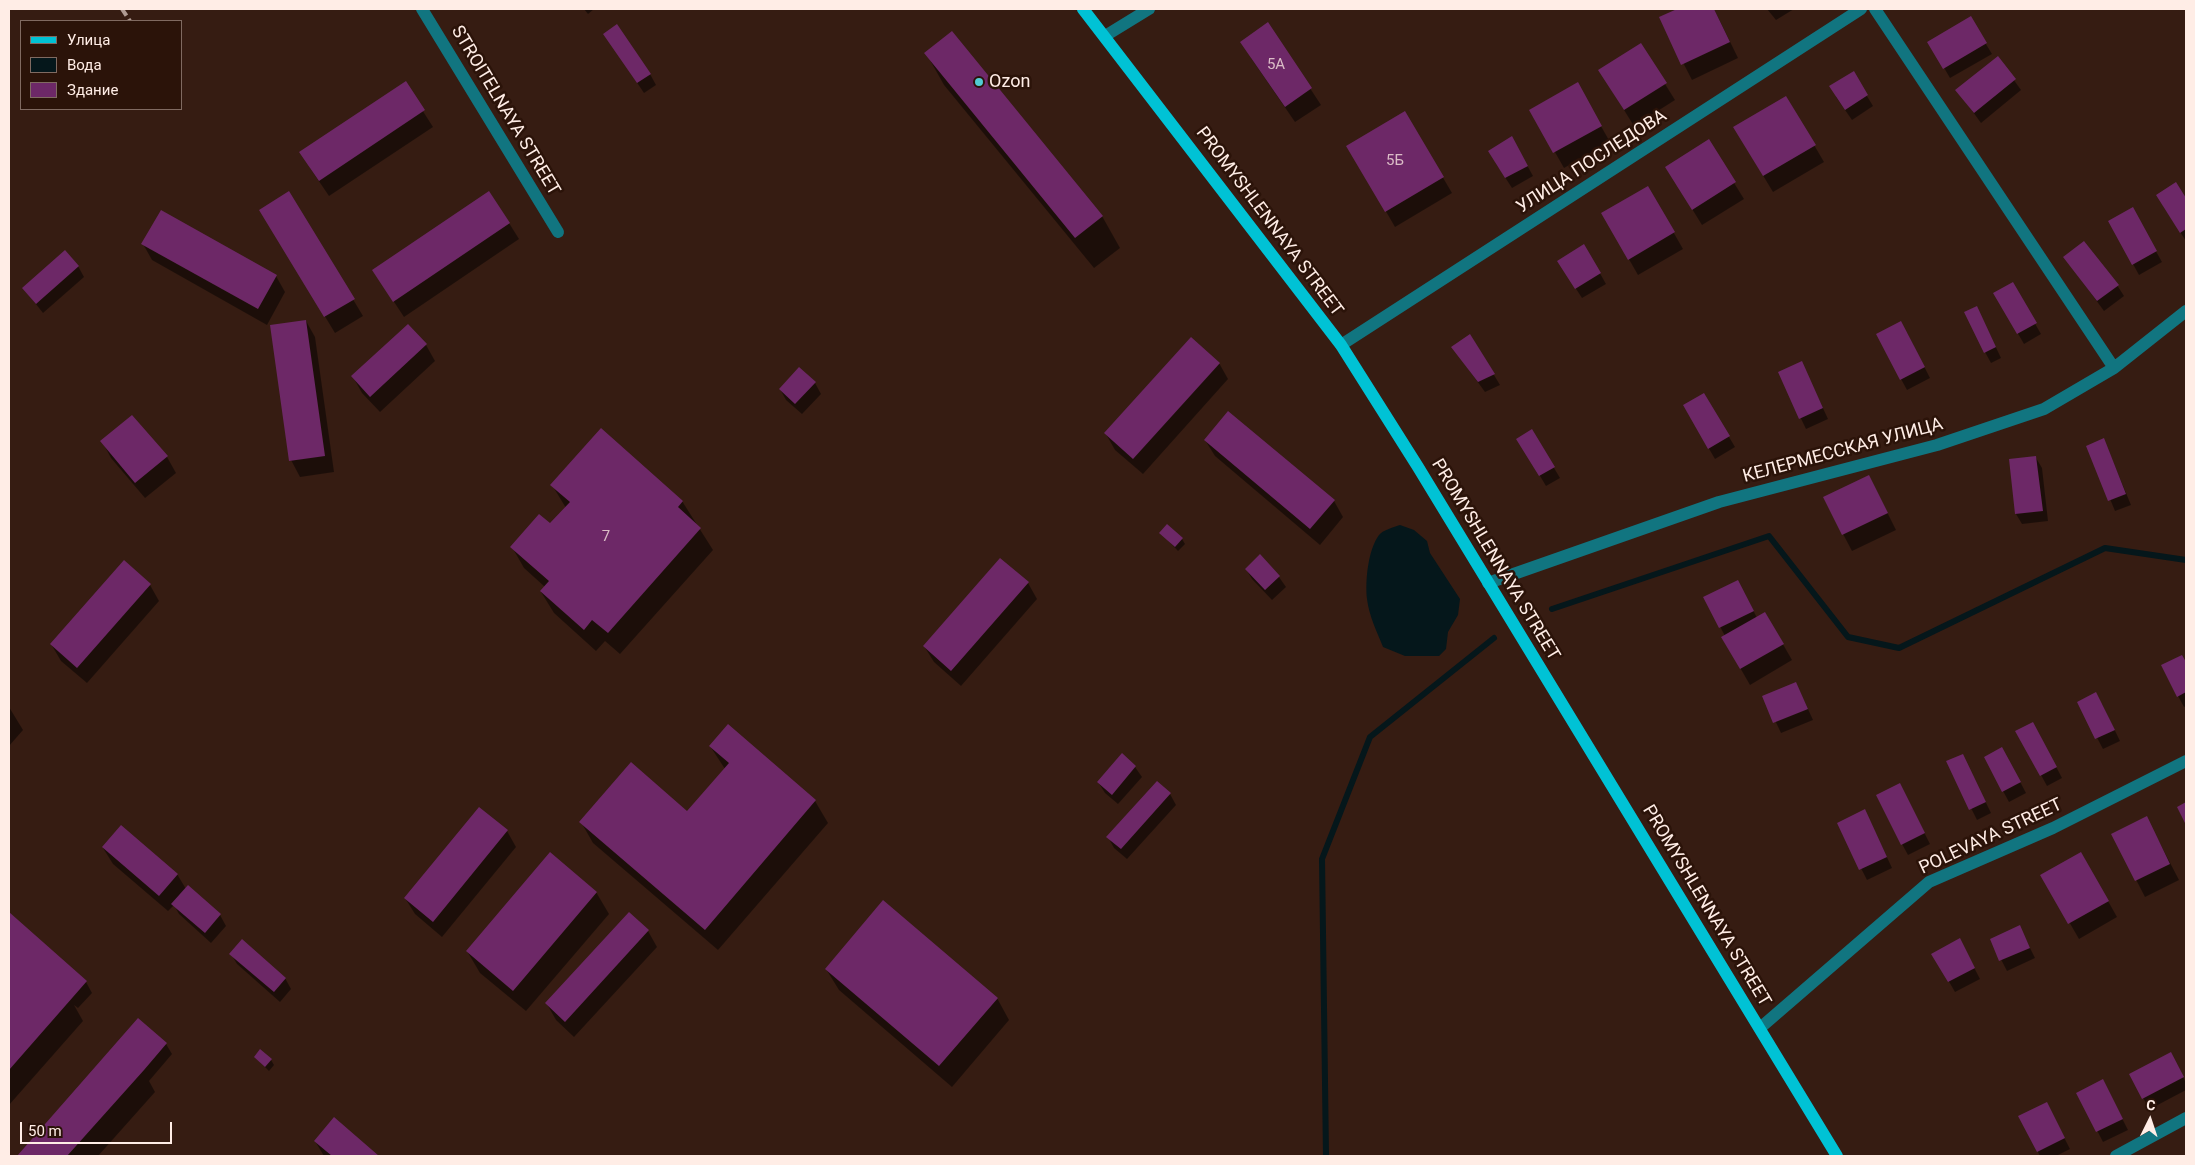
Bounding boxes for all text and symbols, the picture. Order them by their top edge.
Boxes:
legend [20,20,182,110]
street label: STROITELNAYA STREET [446,22,564,200]
text: Улица [67,31,110,49]
text: Вода [67,56,102,74]
house number: 5А [1267,56,1285,74]
place label: Ozon [989,71,1030,93]
marker: Ozon [973,76,985,88]
text: Здание [67,81,118,99]
street label: УЛИЦА ПОСЛЕДОВА [1513,105,1671,219]
street label: PROMYSHLENNAYA STREET [1191,123,1347,321]
house number: 5Б [1386,152,1404,170]
street label: КЕЛЕРМЕССКАЯ УЛИЦА [1741,414,1945,488]
street label: PROMYSHLENNAYA STREET [1426,455,1564,665]
house number: 7 [602,528,610,546]
street label: POLEVAYA STREET [1916,794,2066,880]
street label: PROMYSHLENNAYA STREET [1637,801,1775,1011]
north arrow [2125,1095,2175,1145]
text: С [2146,1097,2156,1113]
scale bar [22,1112,175,1144]
text: 50 m [28,1122,62,1140]

